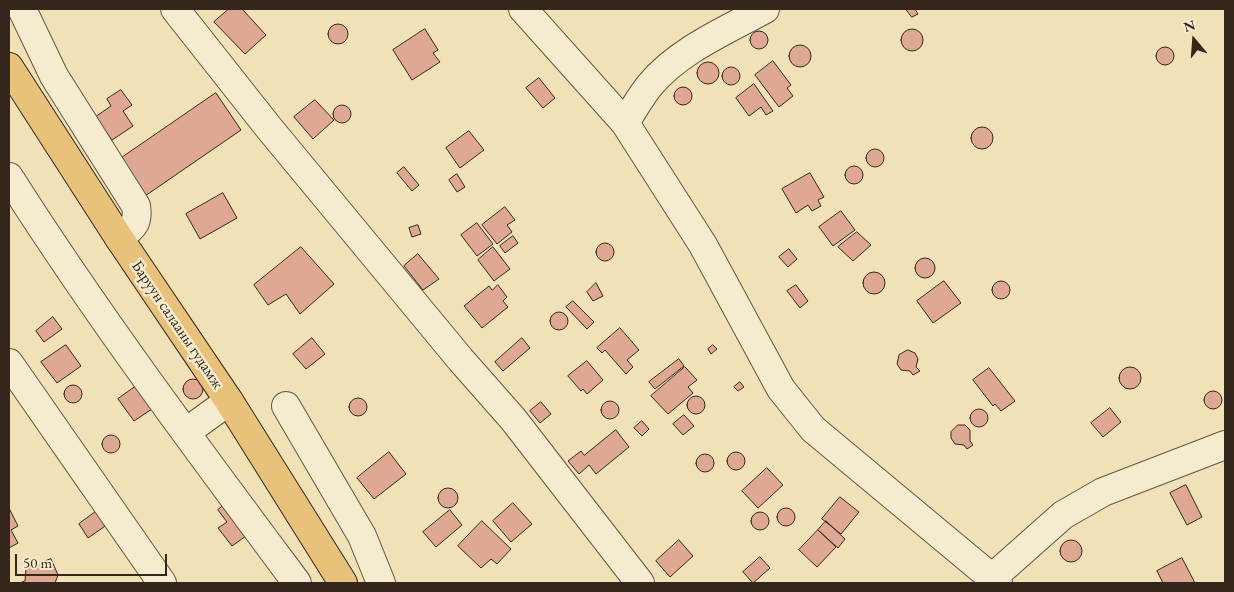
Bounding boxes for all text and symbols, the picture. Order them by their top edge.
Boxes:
north arrow [1169,15,1219,65]
text: N [1181,15,1198,36]
street label: Баруун салааны гудамж [127,257,227,393]
scale bar [18,544,170,576]
text: 50 m [23,553,52,572]

